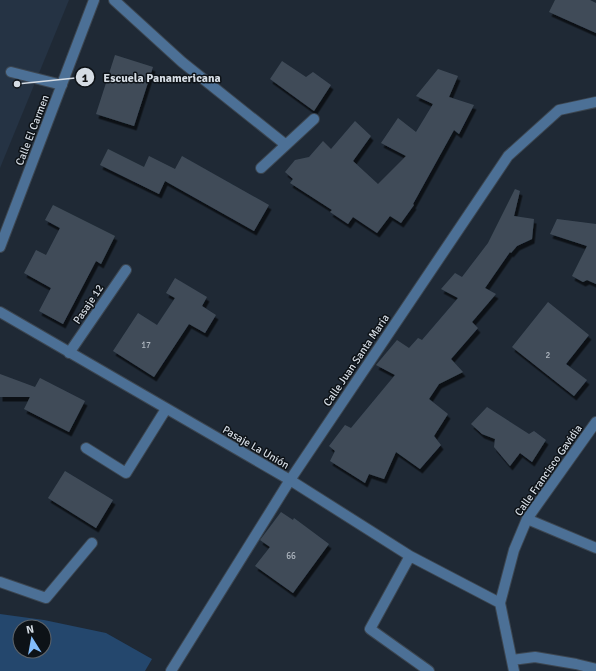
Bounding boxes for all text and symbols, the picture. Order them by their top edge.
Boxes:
callout: Escuela Panamericana [75,65,229,89]
text: 1 [82,71,89,86]
text: Escuela Panamericana [103,71,221,86]
street label: Calle El Carmen [13,93,52,167]
street label: Pasaje 12 [70,282,106,327]
street label: Calle Juan Santa María [321,312,392,409]
house number: 17 [141,340,151,351]
house number: 2 [546,350,551,361]
street label: Calle Francisco Gavidia [512,422,585,518]
street label: Pasaje La Unión [220,423,291,472]
house number: 66 [286,551,296,562]
north arrow [12,619,52,659]
text: N [25,623,35,637]

